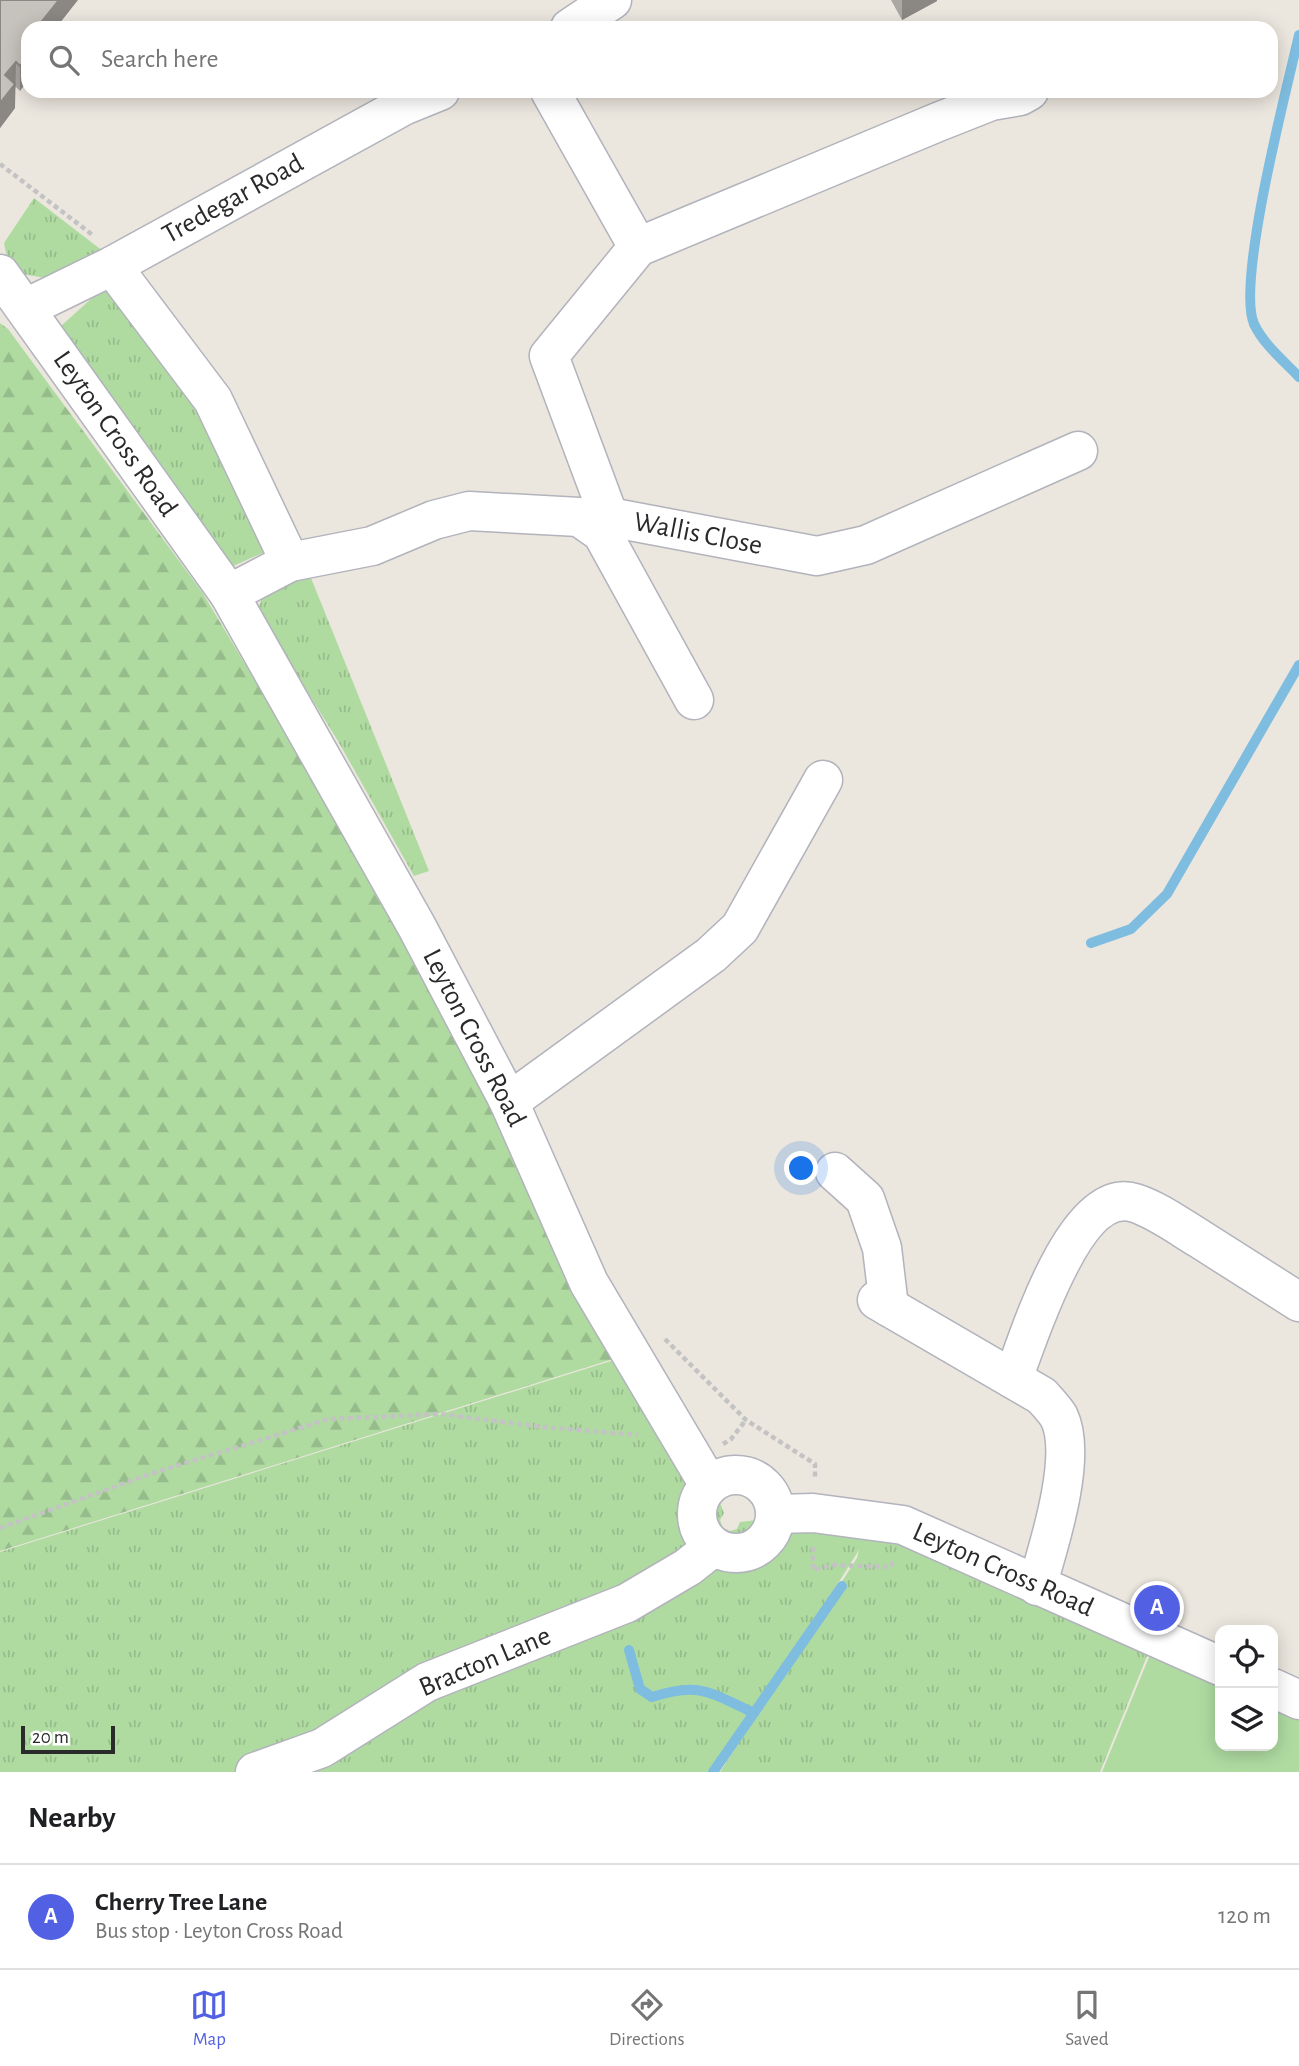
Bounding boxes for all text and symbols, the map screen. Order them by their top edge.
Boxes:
search box [21,21,1278,98]
icon: search [45,41,83,79]
text: Search here [101,46,219,72]
street label: Tredegar Road [158,149,308,249]
street label: Leyton Cross Road [48,346,182,522]
street label: Wallis Close [631,508,765,560]
street label: Leyton Cross Road [417,945,531,1131]
your location [784,1151,818,1185]
street label: Leyton Cross Road [908,1518,1098,1622]
pin: A [1134,1582,1180,1634]
street label: Bracton Lane [415,1622,555,1702]
map controls [1215,1625,1278,1751]
button: locate [1215,1625,1278,1688]
button: layers [1215,1688,1278,1751]
scale bar [21,1723,116,1755]
text: 20 m [32,1728,69,1747]
text: Nearby [28,1803,116,1833]
text: Cherry Tree Lane [95,1889,267,1915]
text: A [44,1905,58,1928]
text: 120 m [1218,1905,1271,1928]
text: Bus stop · Leyton Cross Road [95,1920,343,1943]
tab: Map [190,1986,228,2051]
tab: Directions [609,1986,685,2051]
tab: Saved [1065,1986,1109,2051]

